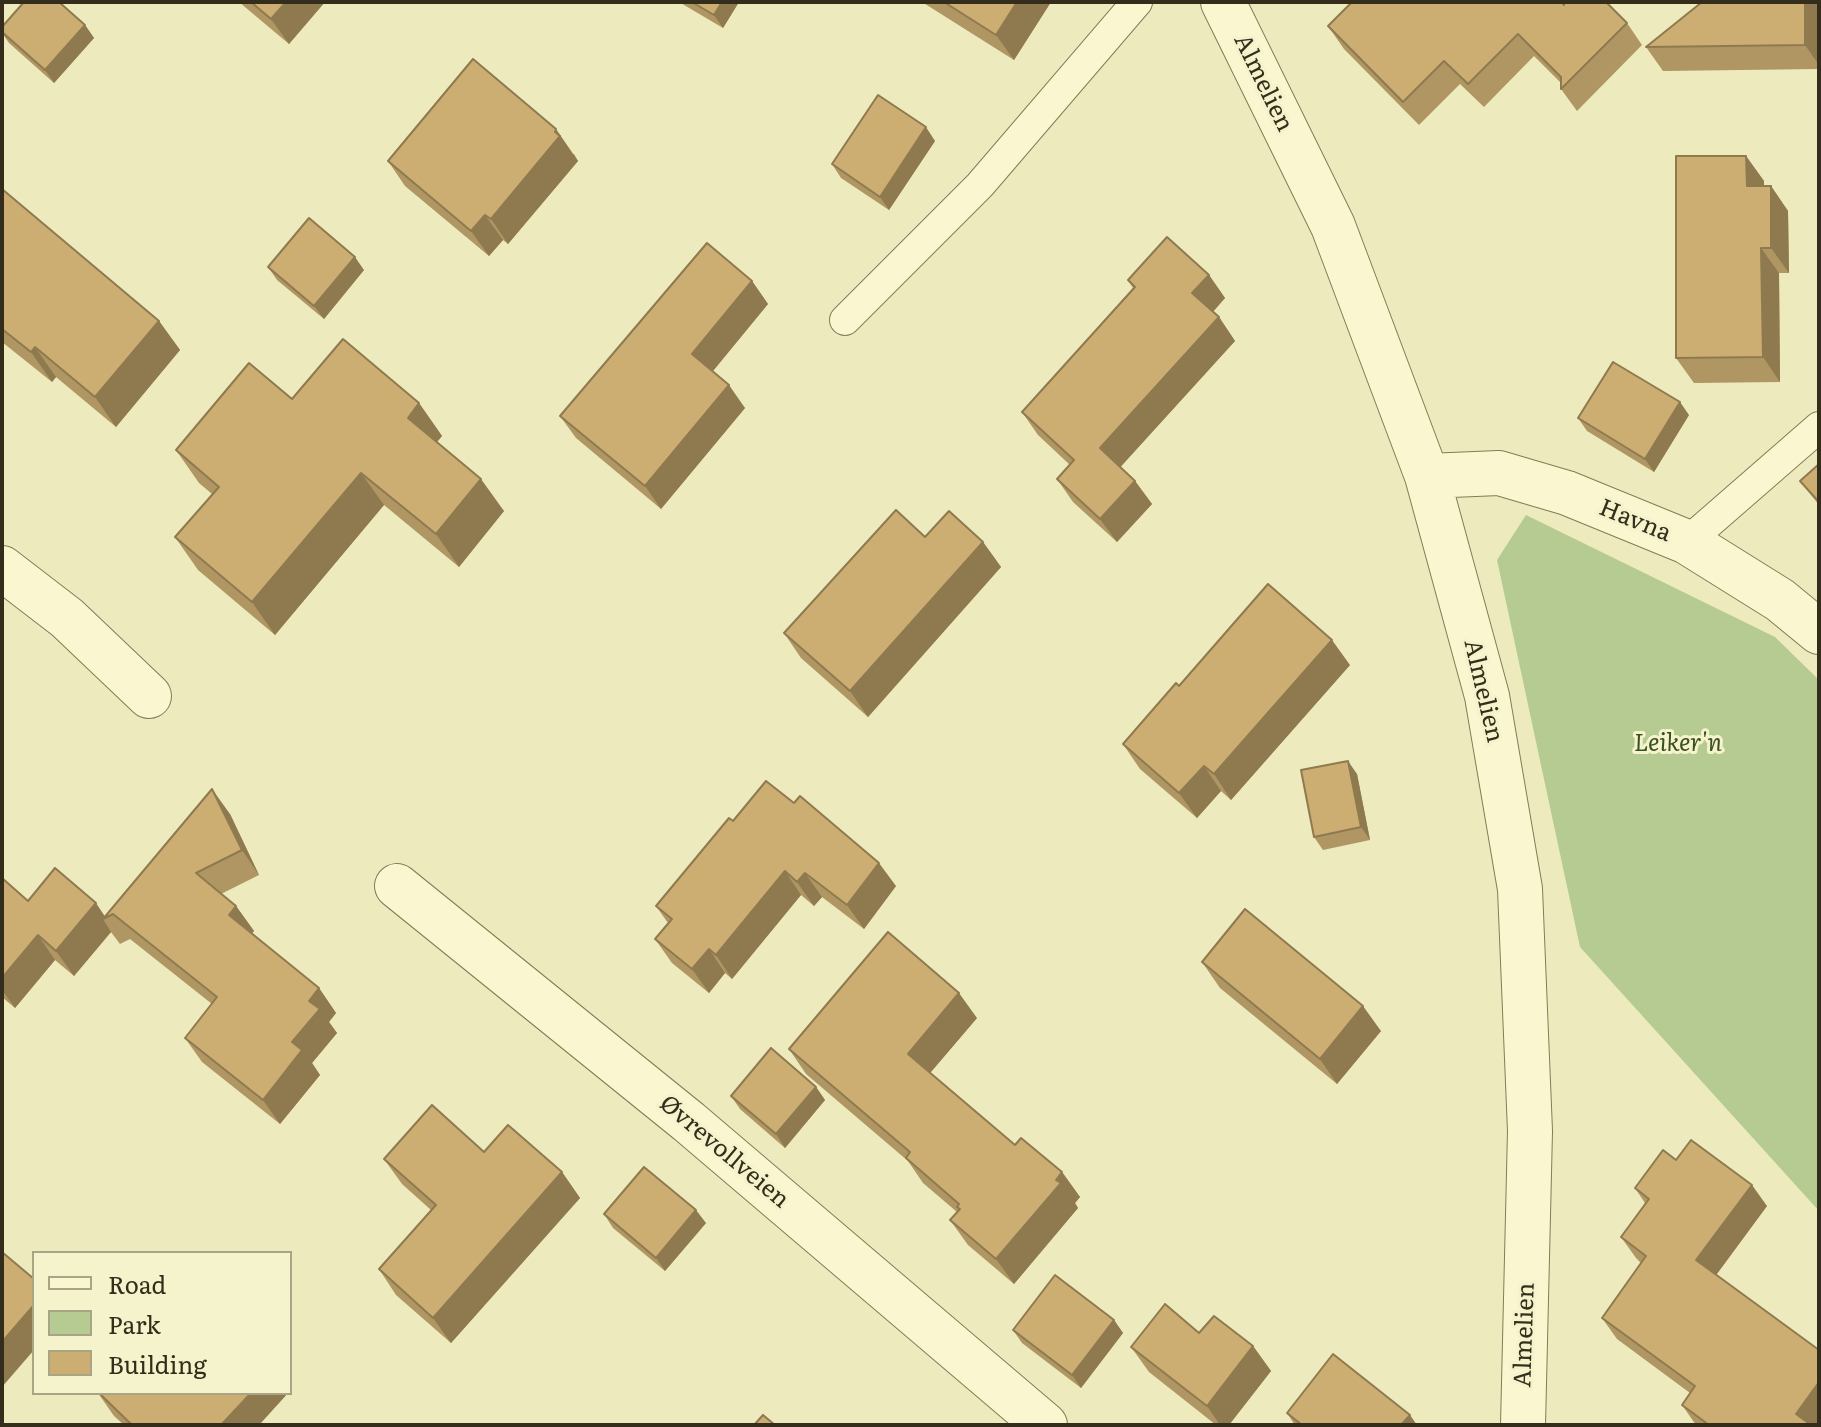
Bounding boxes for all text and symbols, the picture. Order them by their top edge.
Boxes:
street label: Almelien [1227,30,1299,136]
street label: Havna [1595,494,1675,548]
street label: Almelien [1457,637,1509,745]
park label: Leiker'n [1634,730,1722,758]
street label: Øvrevollveien [653,1089,795,1215]
legend [32,1251,292,1395]
text: Road [108,1266,166,1301]
street label: Almelien [1509,1282,1541,1388]
text: Park [108,1306,161,1341]
text: Building [108,1346,207,1381]

